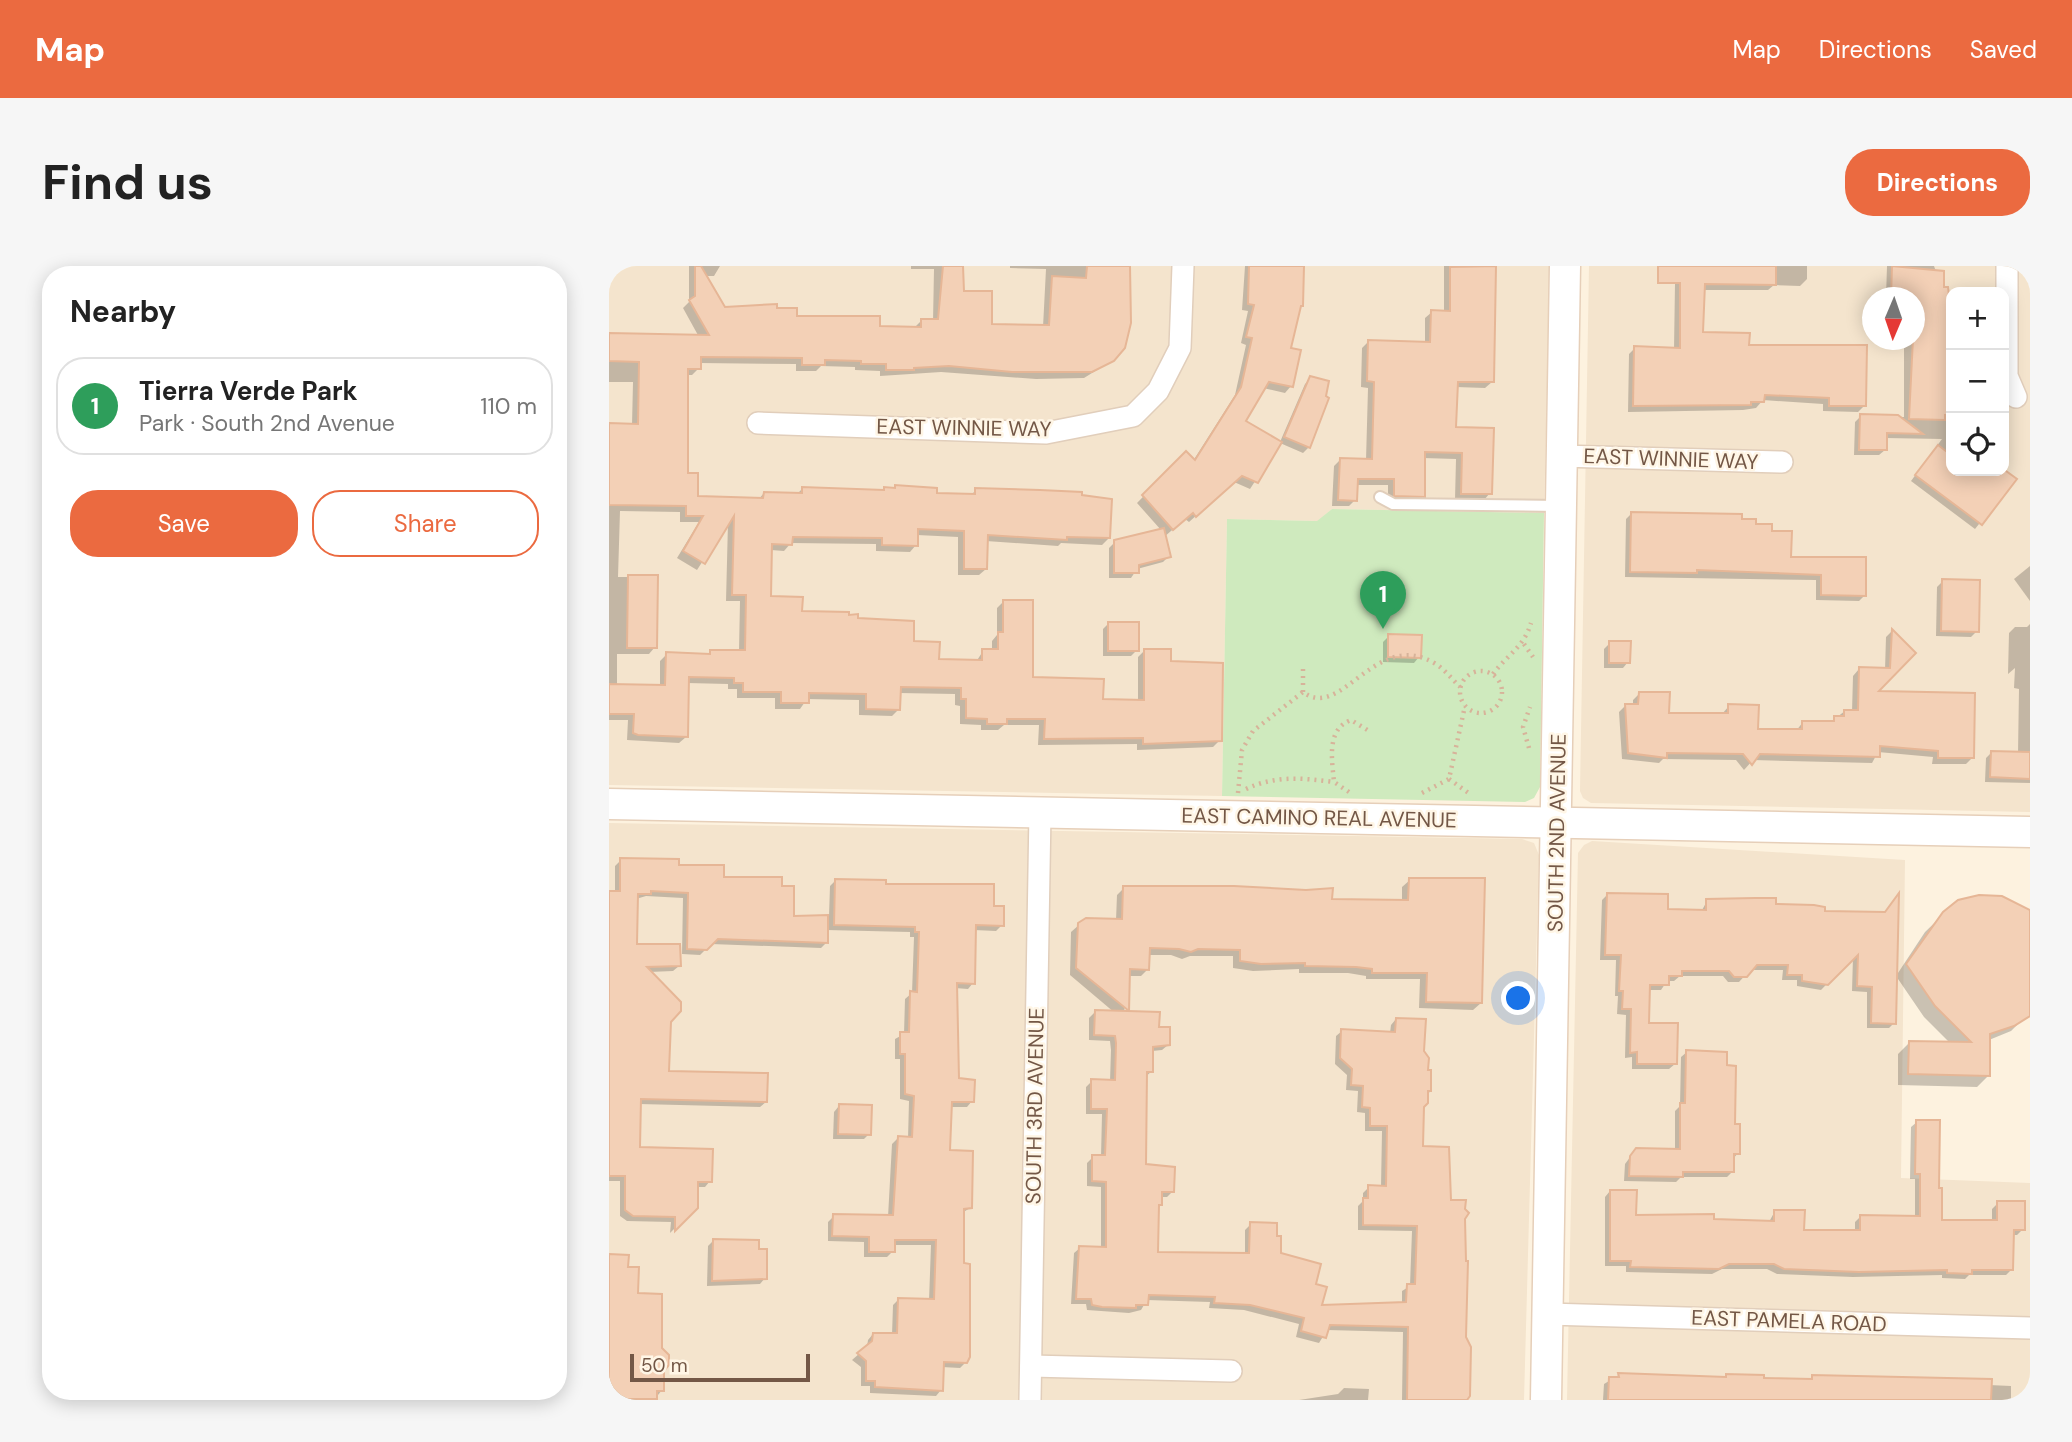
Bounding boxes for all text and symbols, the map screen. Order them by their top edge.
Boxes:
text: Map [35,28,105,71]
text: Map [1733,34,1781,65]
text: Directions [1819,34,1932,65]
text: Saved [1970,34,2037,65]
button: Directions [1845,149,2030,216]
text: Find us [42,150,213,214]
north arrow [1862,287,1925,350]
map controls [1946,287,2009,476]
button: + [1946,287,2009,350]
text: Nearby [70,292,176,331]
button: − [1946,350,2009,413]
text: Tierra Verde Park [139,374,358,408]
text: 1 [91,391,99,421]
text: 110 m [480,391,537,421]
text: Park · South 2nd Avenue [139,408,395,438]
street label: EAST WINNIE WAY [876,412,1052,444]
button: locate [1946,413,2009,476]
street label: EAST WINNIE WAY [1583,442,1759,476]
button: Save [70,490,298,557]
button: Share [312,490,539,557]
pin: 1 [1360,571,1406,629]
street label: SOUTH 2ND AVENUE [1541,734,1573,932]
street label: EAST CAMINO REAL AVENUE [1181,802,1457,834]
your location [1501,981,1535,1015]
street label: SOUTH 3RD AVENUE [1019,1007,1051,1205]
street label: EAST PAMELA ROAD [1691,1304,1887,1338]
scale bar [630,1351,810,1383]
text: 50 m [641,1353,688,1378]

